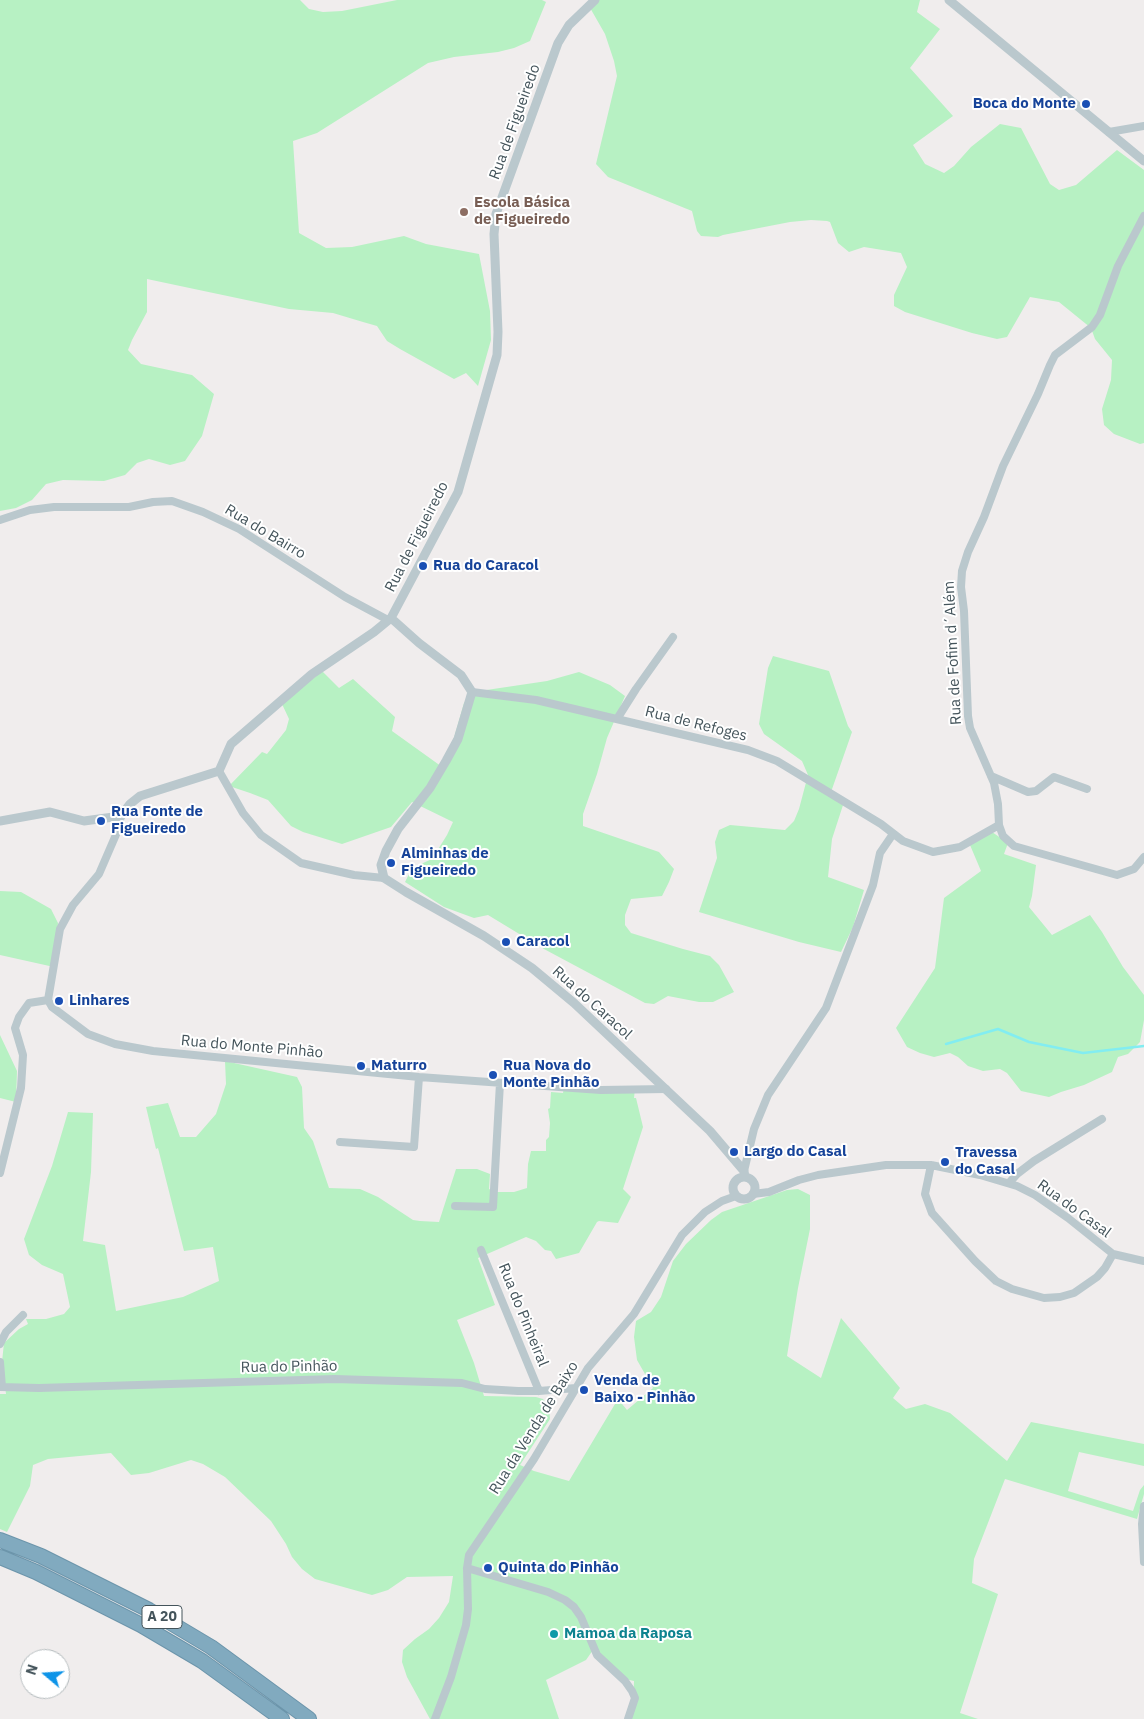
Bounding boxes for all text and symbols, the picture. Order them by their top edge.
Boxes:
street label: Rua de Figueiredo [486,62,544,182]
place label: Boca do Monte [973,95,1076,113]
marker: Boca do Monte [1080,98,1092,110]
place label: Escola Básica de Figueiredo [474,194,570,229]
marker: Escola Básica de Figueiredo [458,206,470,218]
street label: Rua de Figueiredo [381,479,453,595]
street label: Rua do Bairro [221,501,309,563]
place label: Rua do Caracol [433,557,539,575]
marker: Rua do Caracol [417,560,429,572]
street label: Rua de Fofim d´Além [940,580,966,726]
street label: Rua de Refoges [643,703,749,745]
place label: Rua Fonte de Figueiredo [111,803,203,838]
marker: Rua Fonte de Figueiredo [95,815,107,827]
place label: Alminhas de Figueiredo [401,845,489,880]
marker: Alminhas de Figueiredo [385,857,397,869]
place label: Caracol [516,933,569,951]
marker: Caracol [500,936,512,948]
street label: Rua do Caracol [548,963,636,1043]
place label: Linhares [69,992,130,1010]
marker: Linhares [53,995,65,1007]
street label: Rua do Monte Pinhão [180,1032,324,1062]
place label: Maturro [371,1057,427,1075]
place label: Rua Nova do Monte Pinhão [503,1057,599,1092]
marker: Maturro [355,1060,367,1072]
marker: Rua Nova do Monte Pinhão [487,1069,499,1081]
place label: Largo do Casal [744,1143,847,1161]
place label: Travessa do Casal [955,1144,1017,1179]
marker: Largo do Casal [728,1146,740,1158]
marker: Travessa do Casal [939,1156,951,1168]
street label: Rua do Casal [1034,1176,1114,1242]
street label: Rua do Pinheiral [494,1261,552,1369]
street label: Rua do Pinhão [241,1357,337,1377]
street label: Rua da Venda de Baixo [486,1358,582,1498]
place label: Venda de Baixo - Pinhão [594,1372,696,1407]
marker: Venda de Baixo - Pinhão [578,1384,590,1396]
place label: Quinta do Pinhão [498,1559,619,1577]
marker: Quinta do Pinhão [482,1562,494,1574]
road number: A 20 [142,1605,182,1628]
place label: Mamoa da Raposa [564,1625,692,1643]
marker: Mamoa da Raposa [548,1628,560,1640]
north arrow [20,1649,70,1699]
text: N [22,1662,42,1677]

